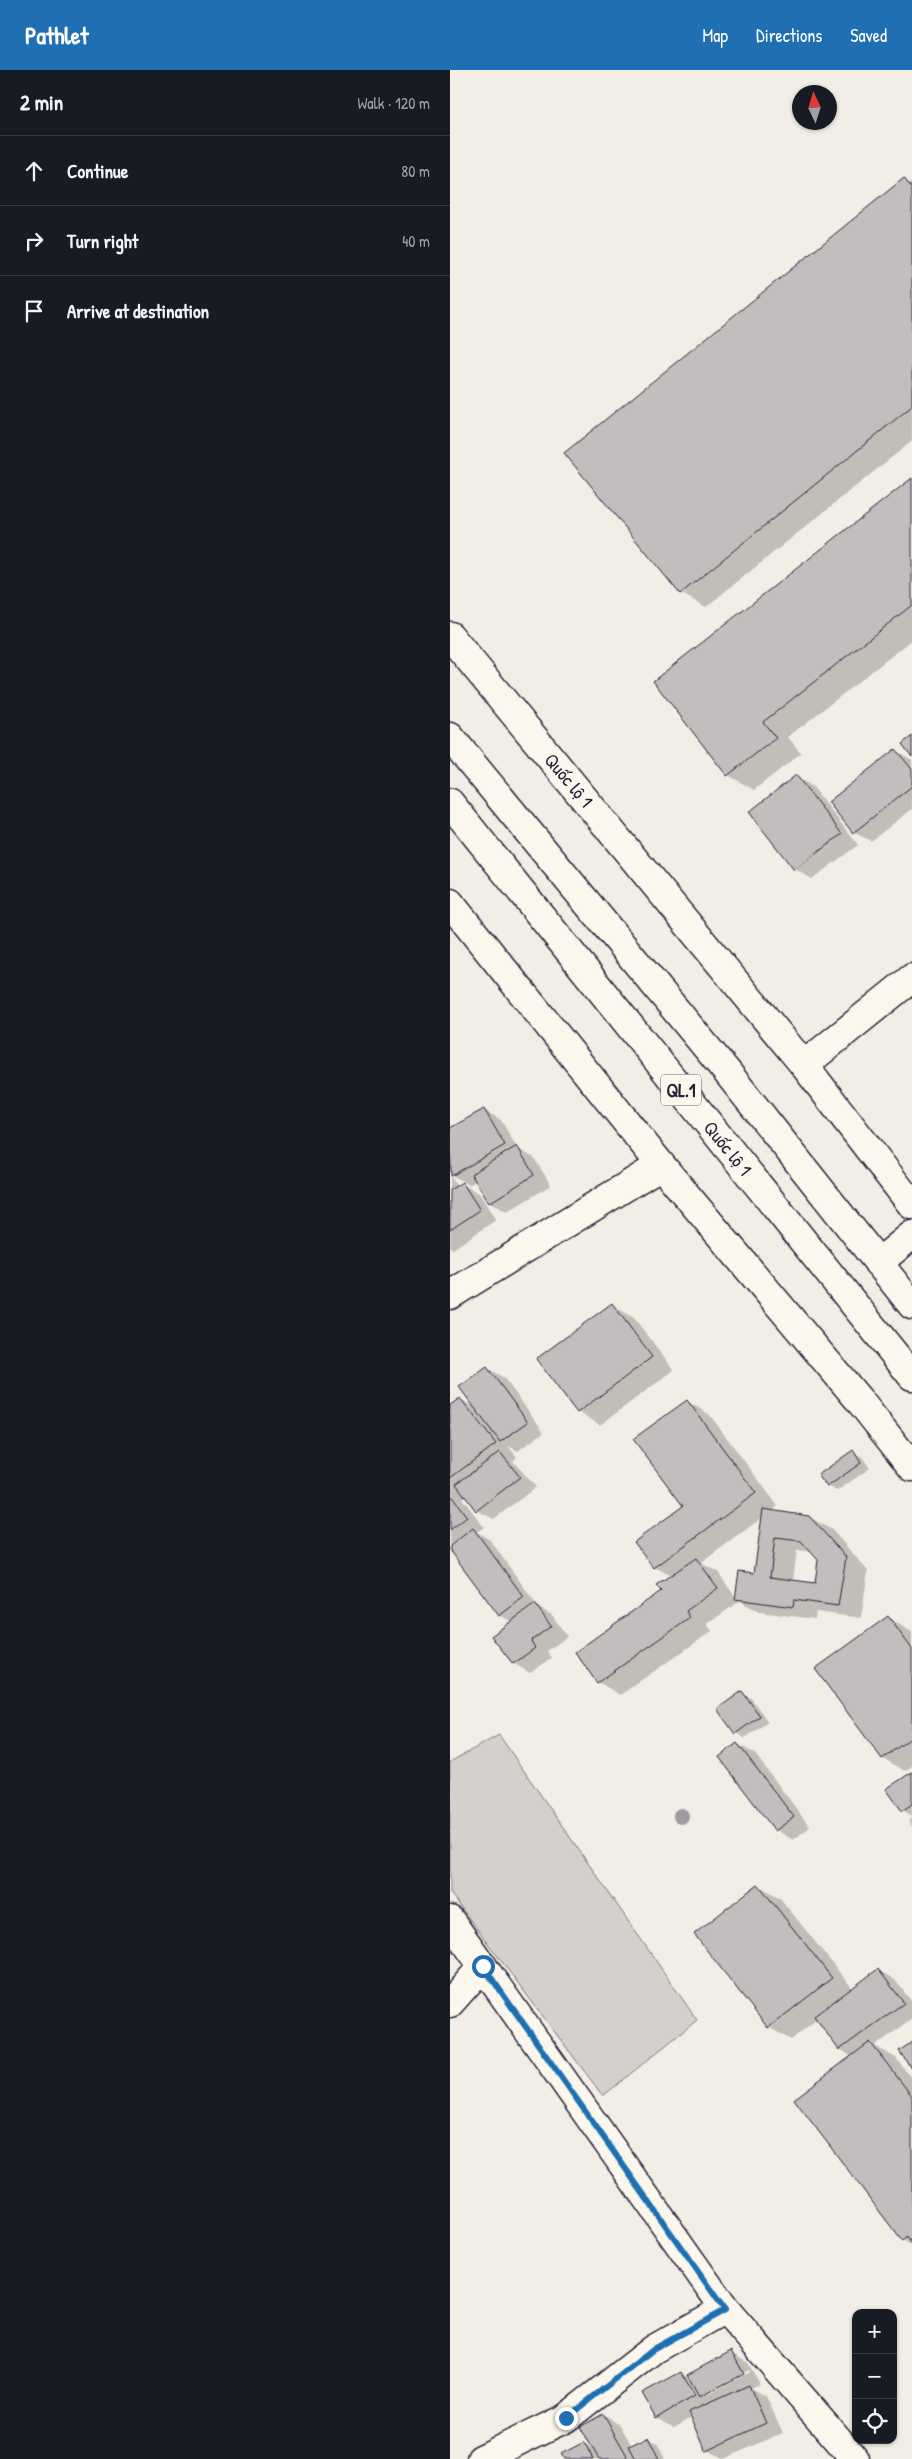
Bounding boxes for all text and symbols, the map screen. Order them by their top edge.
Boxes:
text: Pathlet [25,19,88,51]
text: Map [703,23,728,48]
text: Directions [756,23,822,48]
text: Saved [850,23,887,48]
north arrow [792,85,837,130]
text: 2 min [20,88,63,117]
text: Walk · 120 m [357,92,430,114]
icon: ahead [20,157,48,185]
text: Continue [67,158,128,184]
text: 80 m [401,160,430,182]
icon: right [20,227,48,255]
text: Turn right [67,228,138,254]
text: 40 m [402,230,430,252]
icon: arrive [20,297,48,325]
text: Arrive at destination [67,298,209,324]
street label: Quốc lộ 1 [539,747,599,813]
road number: QL.1 [661,1074,701,1106]
street label: Quốc lộ 1 [698,1115,758,1181]
route start [472,1955,495,1978]
map controls [852,2309,897,2444]
button: + [852,2309,897,2354]
button: − [852,2354,897,2399]
button: locate [852,2399,897,2444]
route end [555,2407,578,2430]

